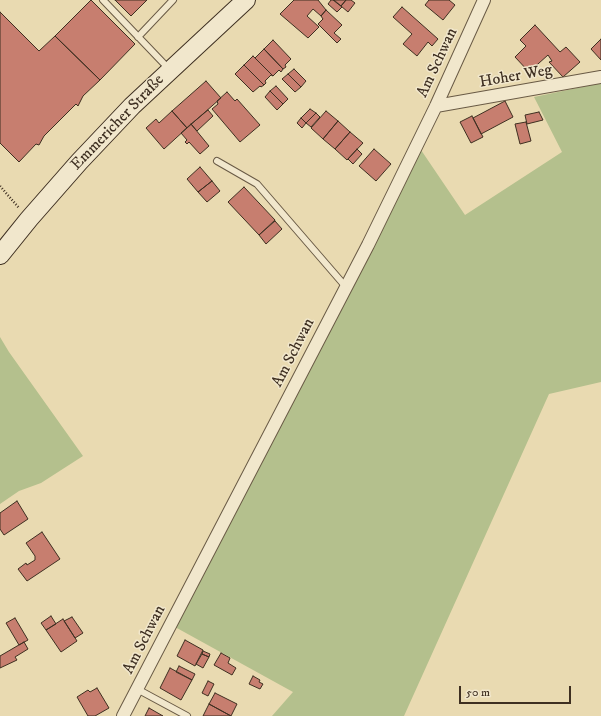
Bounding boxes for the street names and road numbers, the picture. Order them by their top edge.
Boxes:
street label: Am Schwan [414,25,462,101]
street label: Hoher Weg [478,61,554,93]
street label: Emmericher Straße [67,71,169,175]
street label: Am Schwan [269,315,319,391]
street label: Am Schwan [120,602,170,678]

